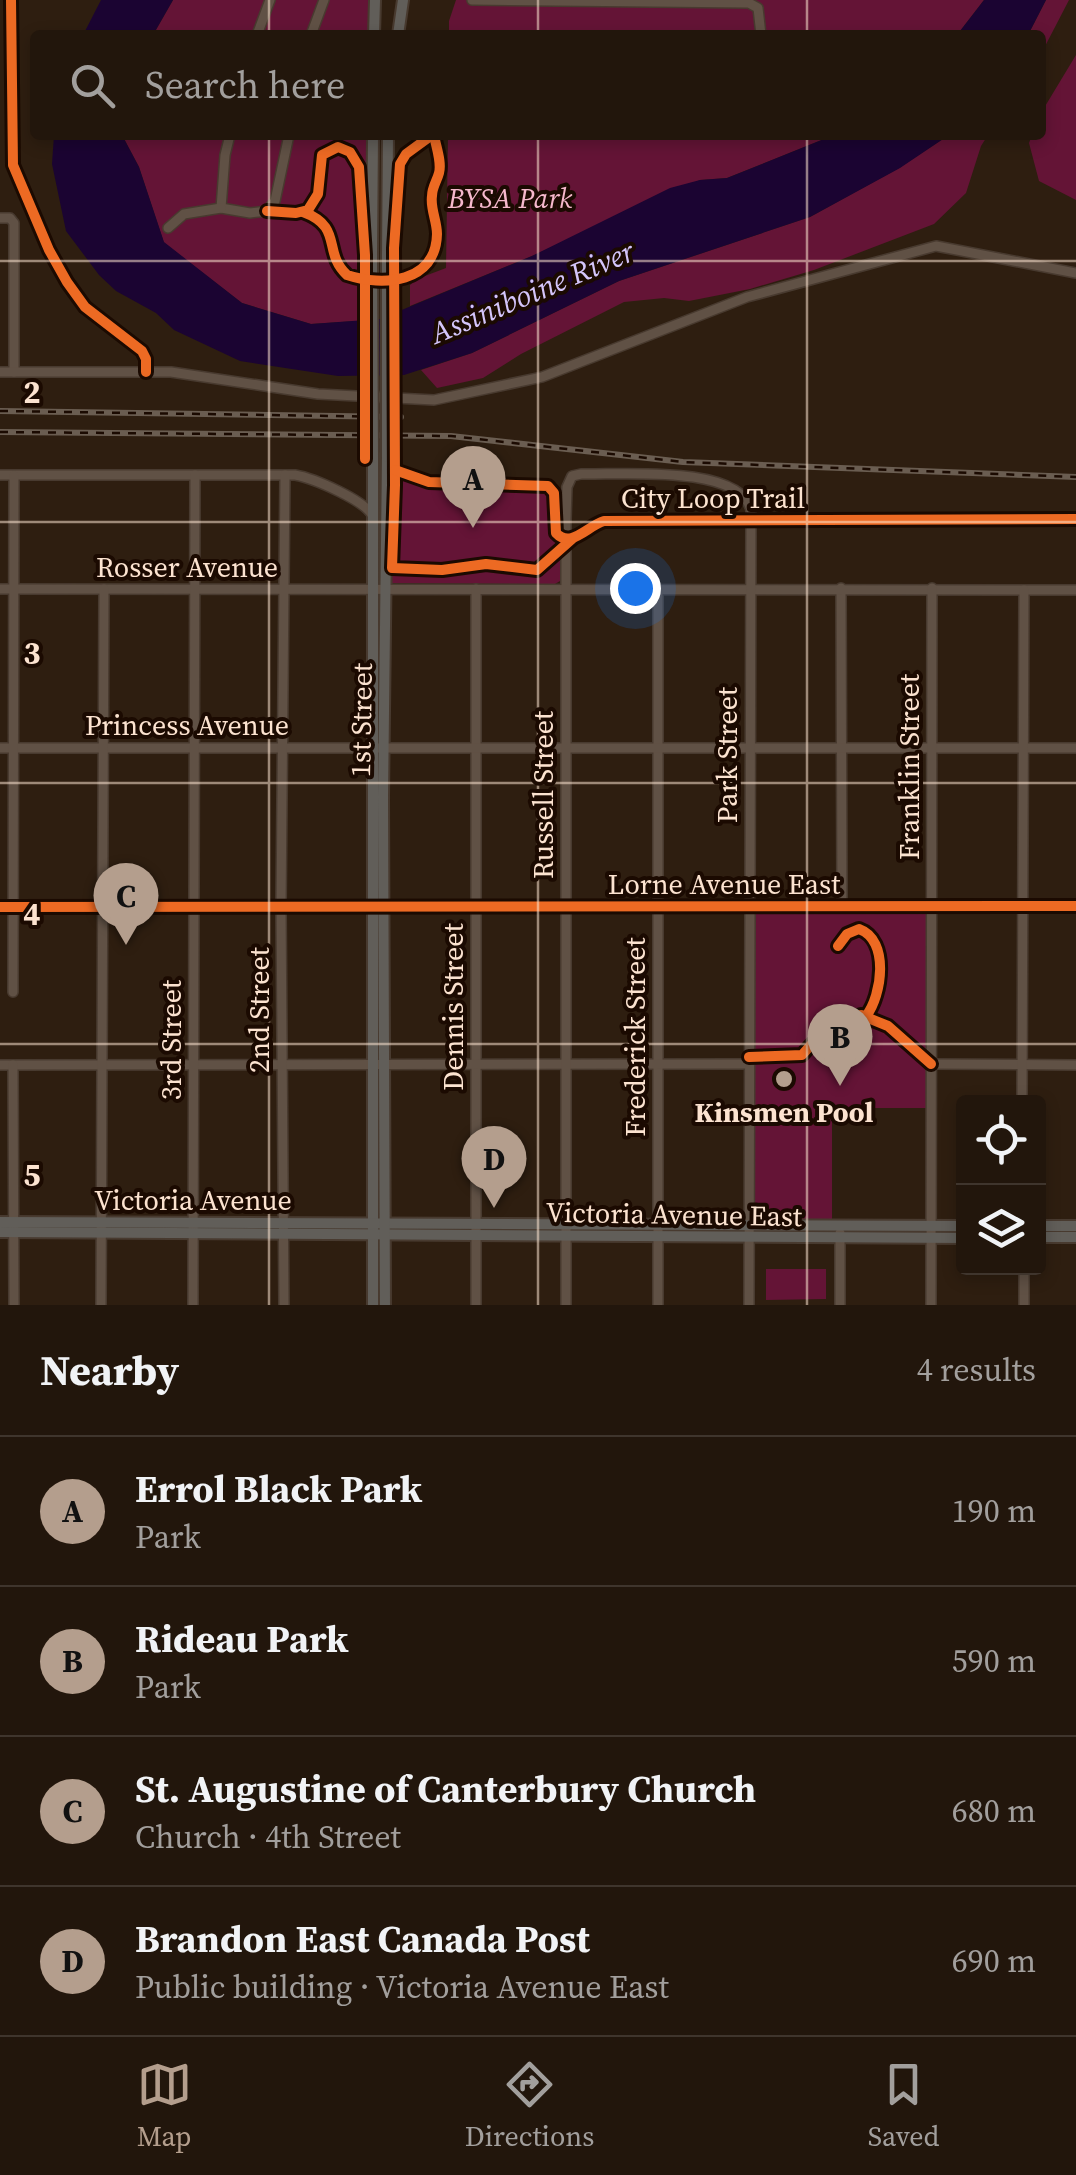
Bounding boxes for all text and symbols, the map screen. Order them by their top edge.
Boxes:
search box [30,30,1046,140]
icon: search [65,58,120,113]
text: Search here [145,59,345,111]
park label: BYSA Park [447,179,573,217]
water label: Assiniboine River [422,230,641,354]
text: 2 [23,370,41,414]
pin: A [440,446,506,528]
street label: City Loop Trail [621,479,805,517]
street label: Rosser Avenue [96,548,278,586]
your location [610,563,661,614]
text: 3 [23,631,41,675]
street label: 1st Street [341,662,381,777]
street label: Franklin Street [890,673,928,860]
street label: Park Street [708,686,746,823]
street label: Princess Avenue [85,706,289,744]
street label: Russell Street [524,710,562,879]
pin: C [94,862,158,945]
street label: Lorne Avenue East [608,865,841,903]
text: 4 [23,892,41,936]
street label: Dennis Street [434,922,472,1091]
street label: Frederick Street [616,936,654,1137]
street label: 2nd Street [240,946,278,1073]
street label: 3rd Street [152,979,190,1100]
pin: B [808,1004,872,1086]
marker: Kinsmen Pool [773,1068,795,1090]
place label: Kinsmen Pool [695,1093,873,1131]
map controls [956,1095,1046,1275]
button: locate [956,1095,1046,1185]
pin: D [462,1126,526,1208]
text: 5 [23,1153,41,1197]
street label: Victoria Avenue [94,1181,292,1219]
button: layers [956,1185,1046,1275]
street label: Victoria Avenue East [546,1193,803,1235]
text: Nearby [40,1341,179,1399]
text: 4 results [917,1348,1036,1392]
text: Errol Black Park [135,1463,422,1515]
text: A [62,1489,83,1533]
text: 190 m [952,1489,1036,1533]
text: Park [135,1515,201,1559]
text: Rideau Park [135,1613,349,1665]
text: B [62,1639,83,1683]
text: 590 m [952,1639,1036,1683]
text: Park [135,1665,201,1709]
text: St. Augustine of Canterbury Church [135,1763,756,1815]
text: C [63,1789,82,1833]
text: 680 m [952,1789,1036,1833]
text: Church · 4th Street [135,1815,401,1859]
text: Brandon East Canada Post [135,1913,590,1965]
text: D [61,1939,84,1983]
text: 690 m [952,1939,1036,1983]
text: Public building · Victoria Avenue East [135,1965,669,2009]
tab: Map [137,2057,192,2155]
tab: Directions [465,2057,594,2155]
tab: Saved [868,2057,939,2155]

